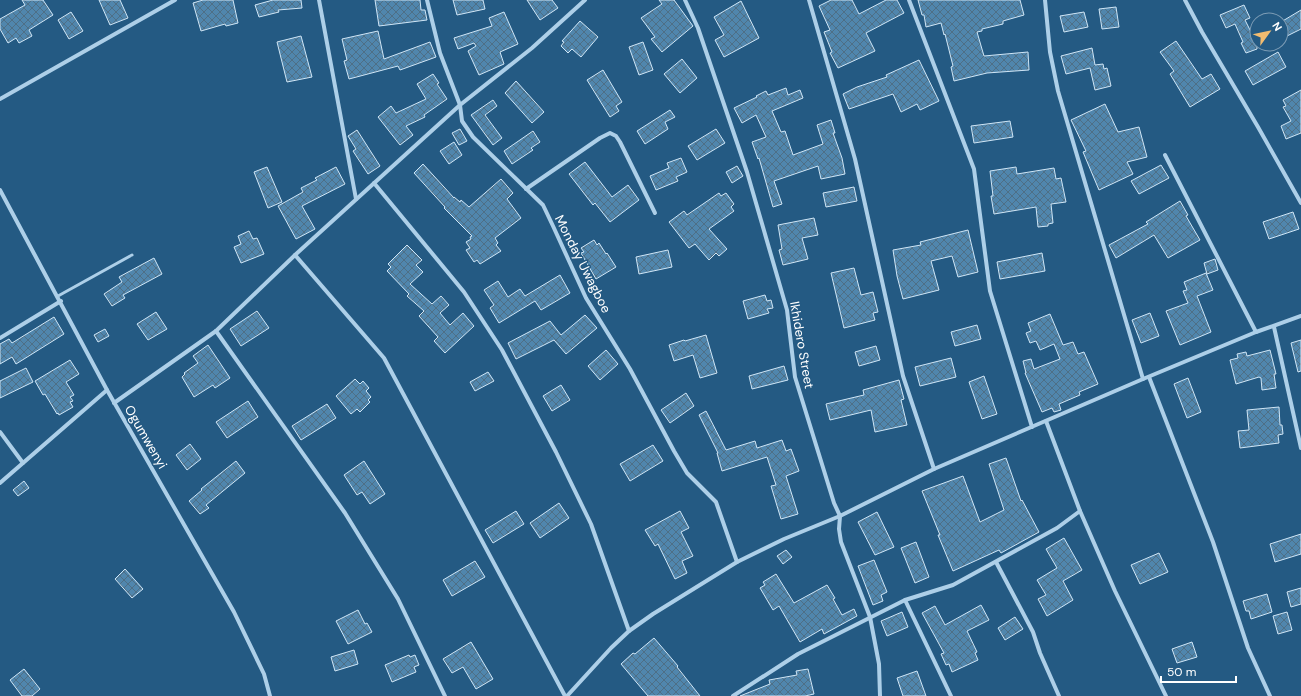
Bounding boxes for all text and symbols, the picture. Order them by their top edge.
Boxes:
north arrow [1249,12,1289,52]
text: N [1269,19,1285,34]
street label: Monday Uwagboe [551,212,615,316]
street label: Ikhidero Street [786,300,818,390]
street label: Ogumwenyi [121,402,171,472]
scale bar [1161,658,1236,684]
text: 50 m [1167,664,1196,680]

